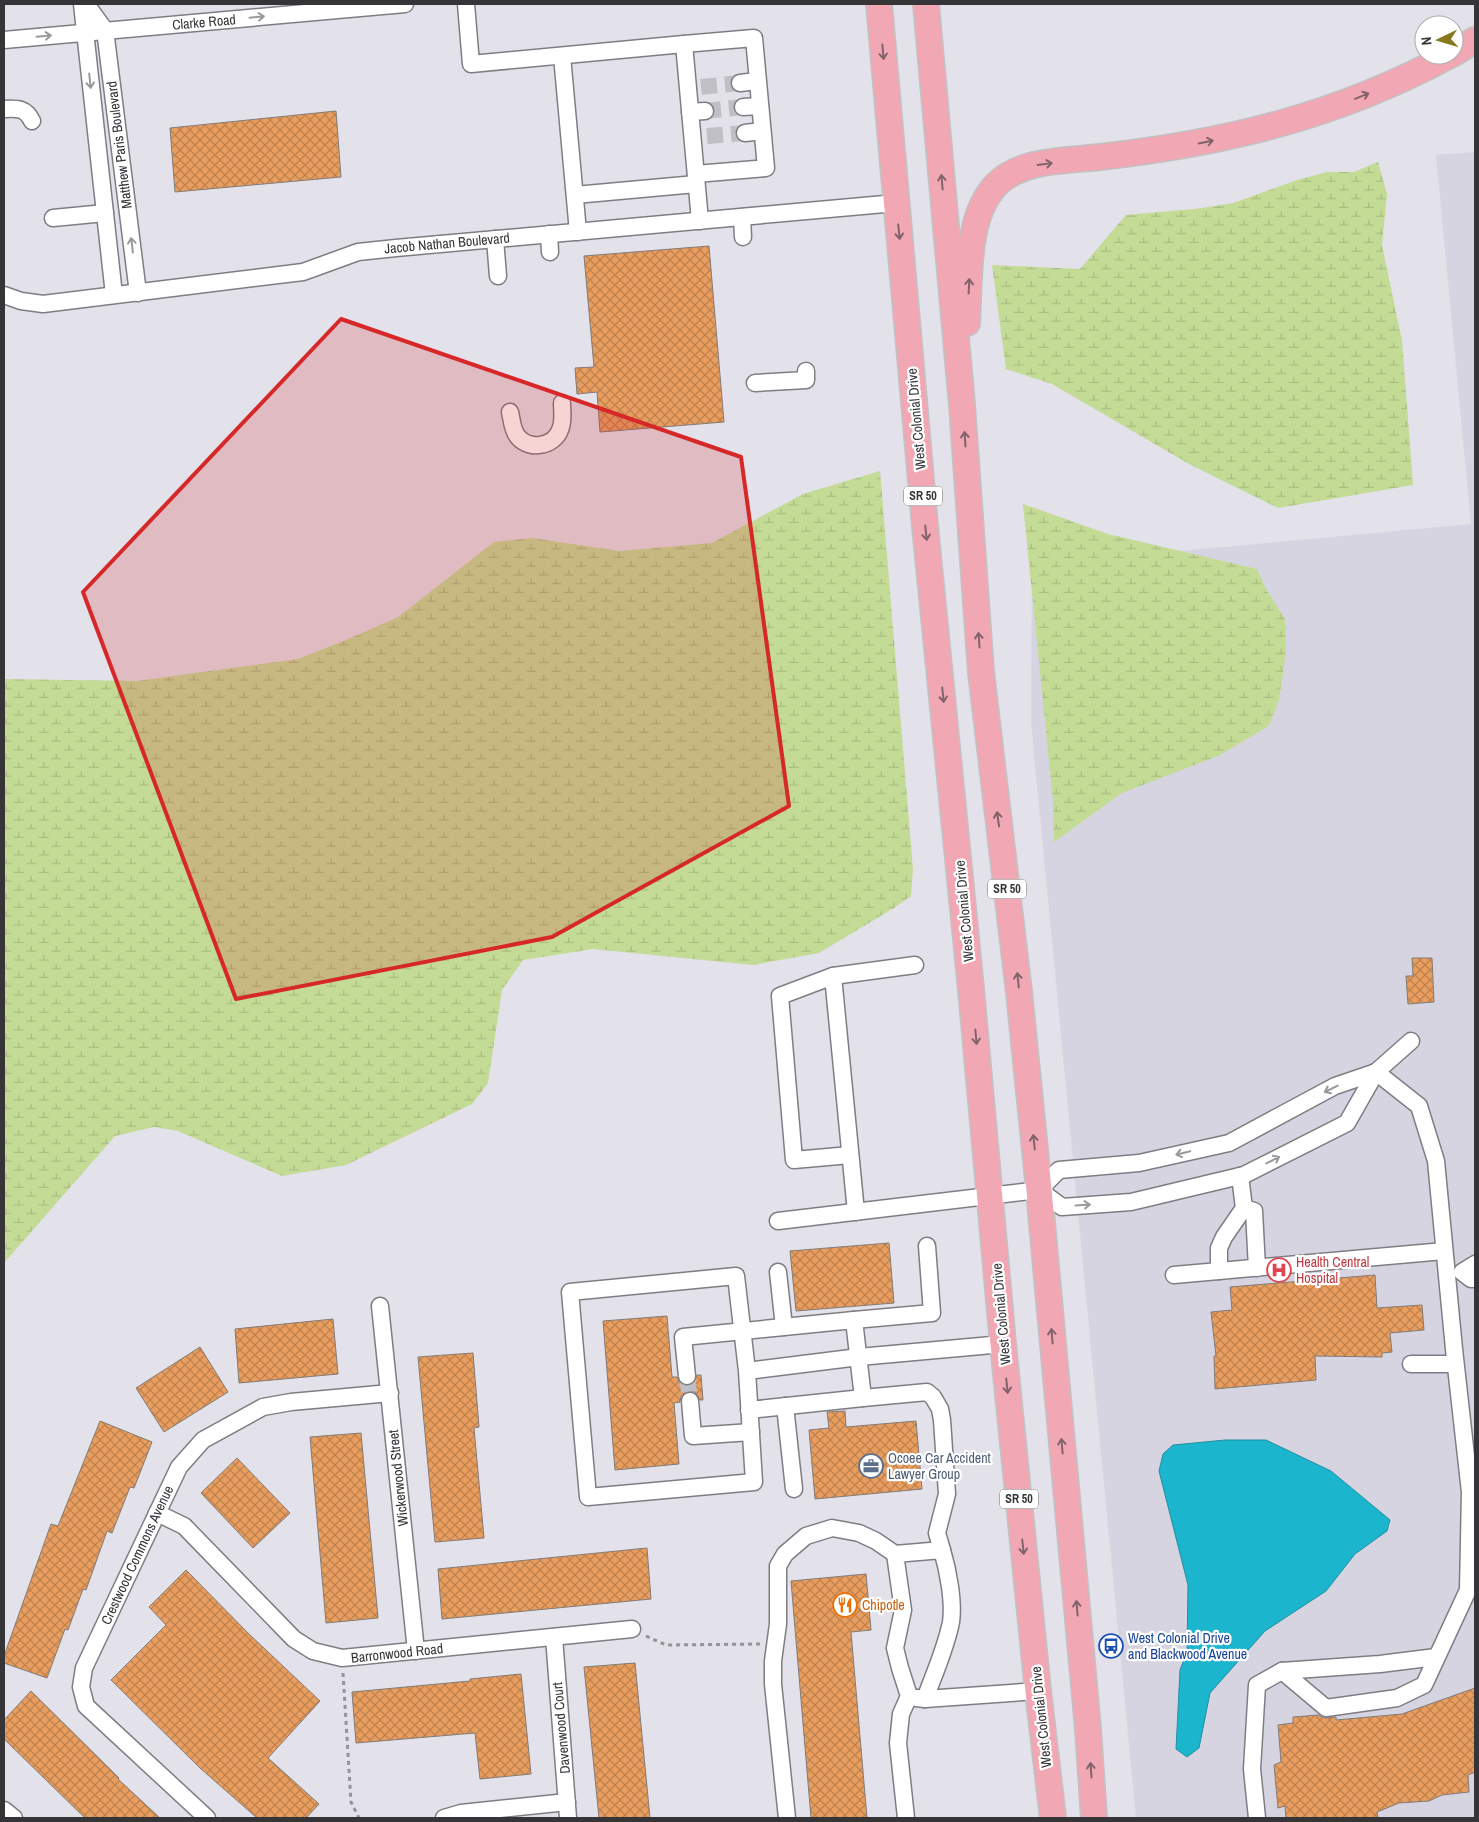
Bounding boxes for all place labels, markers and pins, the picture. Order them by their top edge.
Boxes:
place label: Health Central Hospital [1296,1253,1369,1287]
hospital icon: Health Central Hospital [1266,1257,1292,1283]
place label: Ocoee Car Accident Lawyer Group [888,1449,991,1483]
office icon: Ocoee Car Accident Lawyer Group [858,1453,884,1479]
restaurant icon: Chipotle [832,1592,858,1618]
place label: Chipotle [862,1596,905,1614]
place label: West Colonial Drive and Blackwood Avenue [1128,1629,1247,1663]
bus stop icon: West Colonial Drive and Blackwood Avenue [1098,1633,1124,1659]

